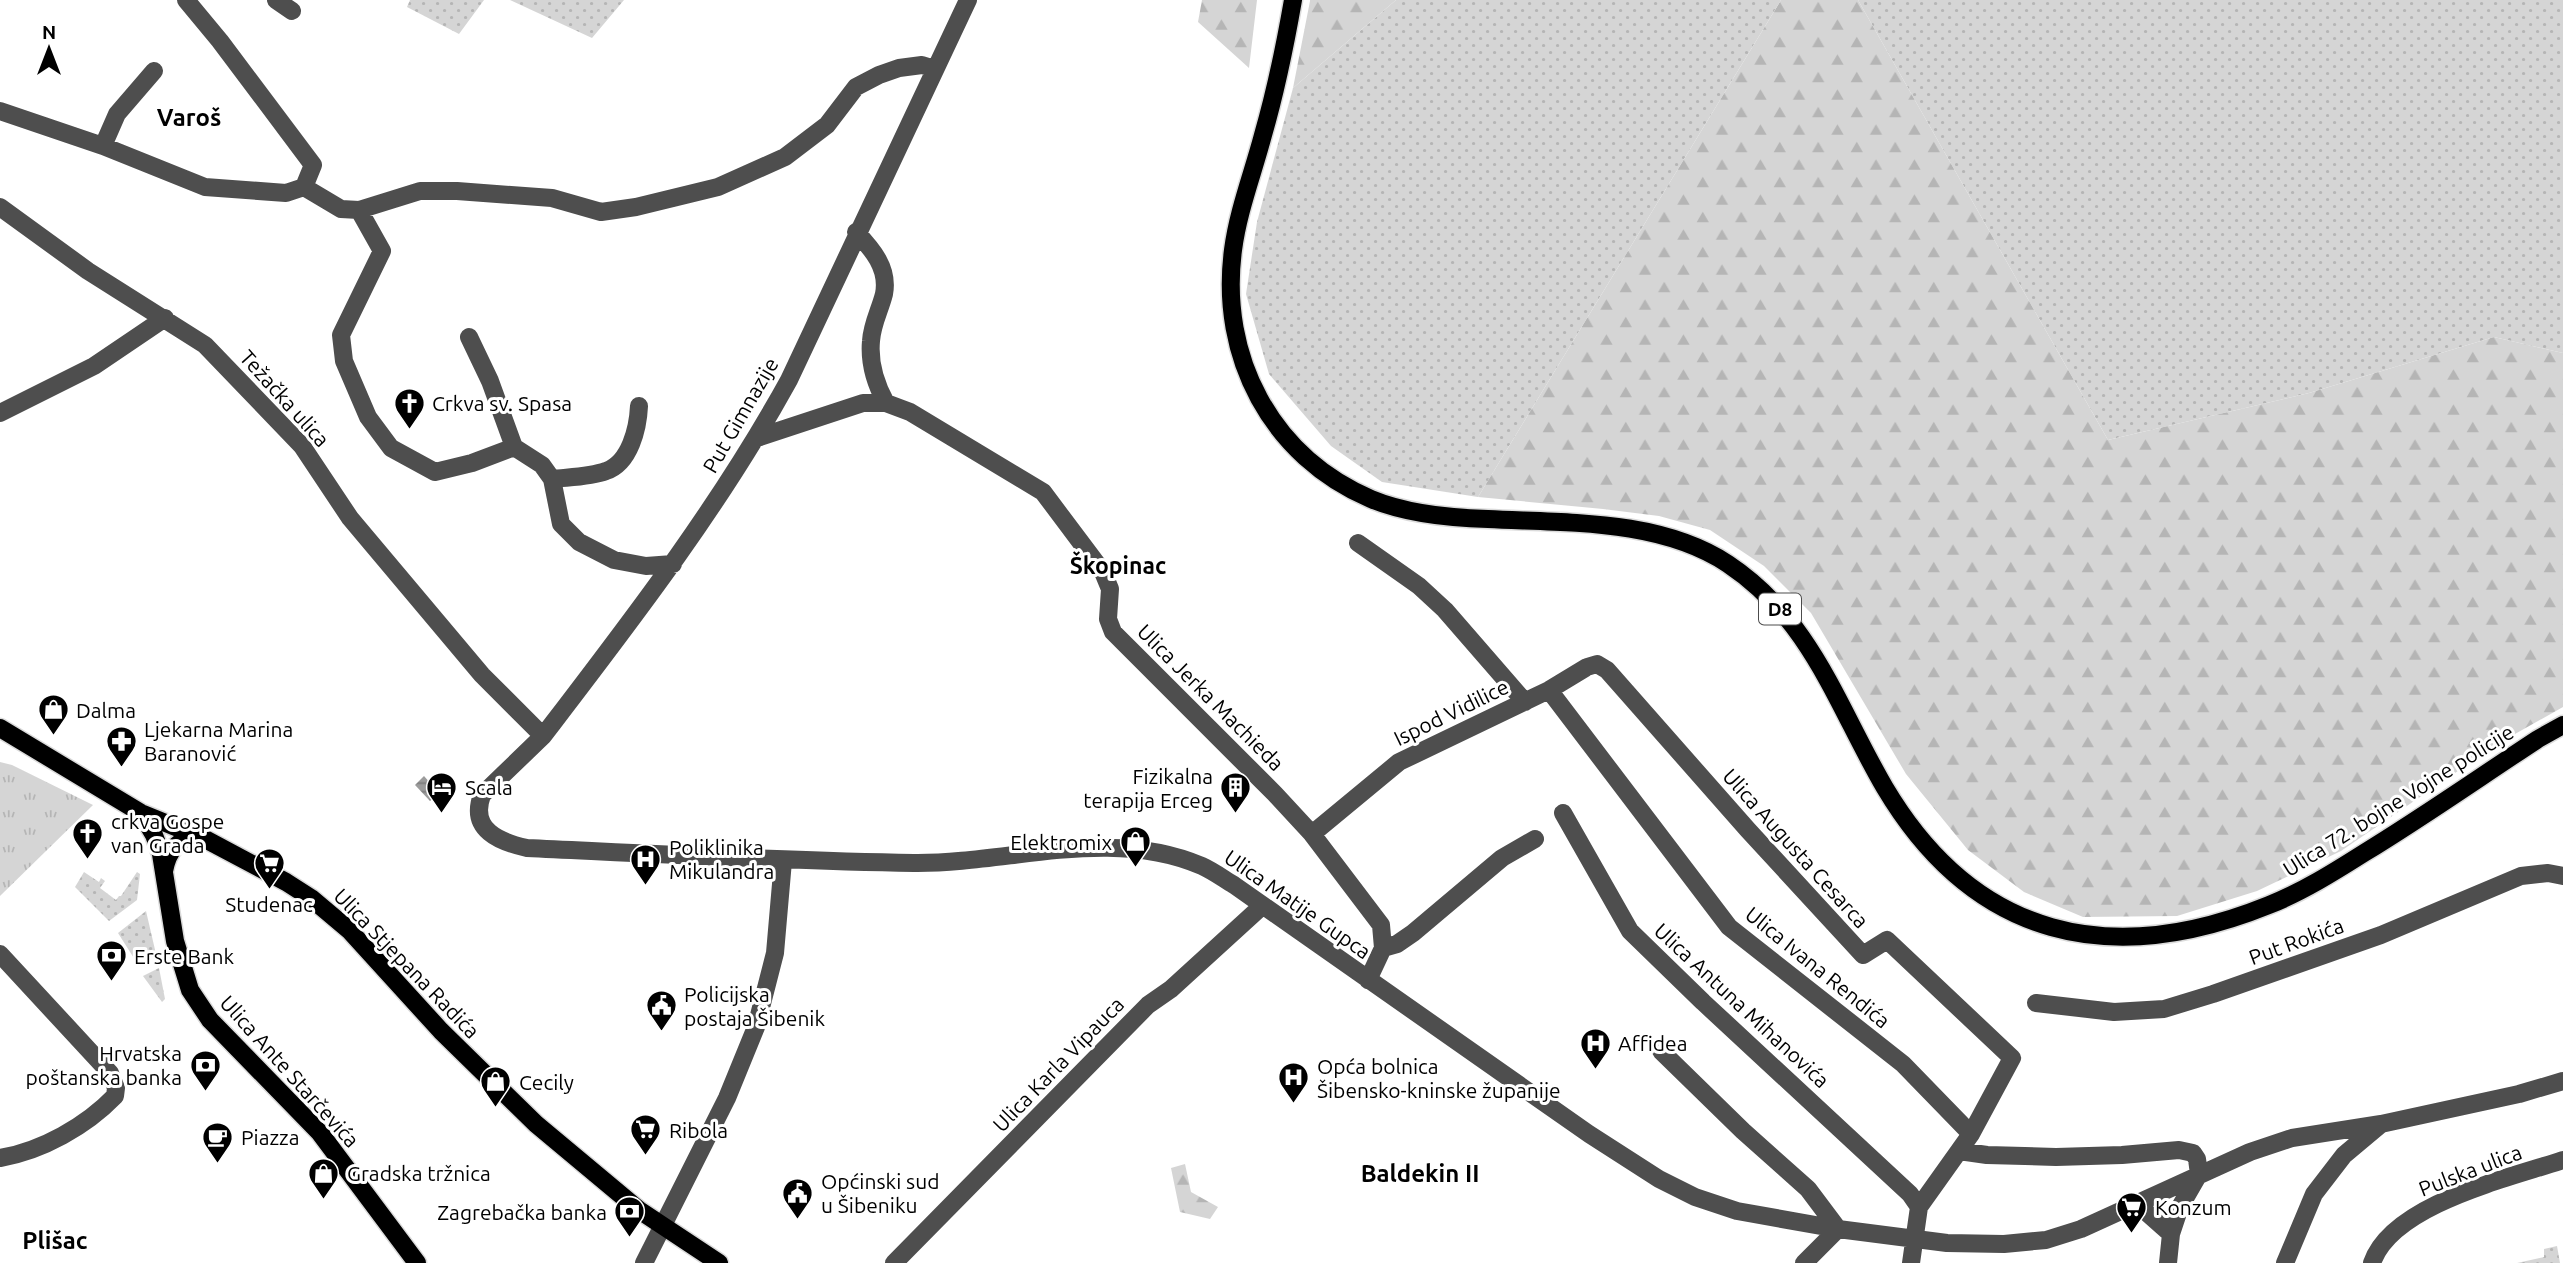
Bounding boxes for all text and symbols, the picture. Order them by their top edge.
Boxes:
north arrow [14,14,84,84]
text: N [42,21,56,43]
district label: Varoš [157,104,221,131]
street label: Težačka ulica [235,345,335,451]
street label: Put Gimnazije [697,353,783,477]
church icon: Crkva sv. Spasa [392,386,426,430]
place label: Crkva sv. Spasa [432,391,572,415]
district label: Škopinac [1070,551,1166,578]
road number: D8 [1759,594,1801,624]
street label: Ulica Jerka Machieda [1133,619,1289,775]
street label: Ispod Vidilice [1390,674,1512,750]
shop icon: Dalma [36,693,70,737]
place label: Dalma [76,698,136,722]
place label: Ljekarna Marina Baranović [144,717,293,765]
street label: Ulica 72. bojne Vojne policije [2278,719,2518,881]
pharmacy icon: Ljekarna Marina Baranović [104,724,138,768]
place label: Fizikalna terapija Erceg [1083,764,1213,812]
street label: Ulica Augusta Cesarca [1718,764,1874,932]
hotel icon: Scala [425,770,459,814]
building icon: Fizikalna terapija Erceg [1219,771,1253,815]
place label: Scala [465,775,513,799]
place label: crkva Gospe van Grada [111,809,224,857]
church icon: crkva Gospe van Grada [71,816,105,860]
shop icon: Elektromix [1118,825,1152,869]
place label: Elektromix [1010,830,1112,854]
place label: Poliklinika Mikulandra [669,835,774,883]
hospital icon: Poliklinika Mikulandra [629,842,663,886]
street label: Ulica Matije Gupca [1220,845,1376,963]
supermarket icon: Studenac [252,847,286,891]
street label: Ulica Stjepana Radića [329,883,485,1043]
place label: Studenac [225,892,313,916]
street label: Ulica Ivana Rendića [1741,901,1895,1033]
street label: Put Rokića [2245,913,2347,969]
street label: Ulica Antuna Mihanovića [1650,918,1834,1092]
bank icon: Erste Bank [94,939,128,983]
place label: Erste Bank [134,944,235,968]
place label: Policijska postaja Šibenik [684,982,825,1030]
public building icon: Policijska postaja Šibenik [644,989,678,1033]
street label: Ulica Ante Starčevića [216,990,364,1152]
street label: Ulica Karla Vipauca [988,992,1128,1136]
hospital icon: Affidea [1578,1026,1612,1070]
place label: Affidea [1618,1031,1687,1055]
place label: Hrvatska poštanska banka [26,1041,182,1089]
bank icon: Hrvatska poštanska banka [188,1048,222,1092]
place label: Opća bolnica Šibensko-kninske županije [1317,1054,1561,1102]
hospital icon: Opća bolnica Šibensko-kninske županije [1277,1061,1311,1105]
shop icon: Cecily [479,1065,513,1109]
place label: Cecily [519,1070,574,1094]
supermarket icon: Ribola [629,1113,663,1157]
place label: Ribola [669,1118,728,1142]
cafe icon: Piazza [201,1120,235,1164]
place label: Piazza [241,1125,300,1149]
street label: Pulska ulica [2415,1139,2525,1201]
shop icon: Gradska tržnica [307,1156,341,1200]
district label: Baldekin II [1361,1160,1479,1187]
place label: Gradska tržnica [347,1161,491,1185]
place label: Općinski sud u Šibeniku [821,1169,939,1217]
public building icon: Općinski sud u Šibeniku [781,1176,815,1220]
supermarket icon: Konzum [2115,1190,2149,1234]
bank icon: Zagrebačka banka [613,1195,647,1239]
place label: Konzum [2155,1195,2232,1219]
place label: Zagrebačka banka [437,1200,607,1224]
district label: Plišac [22,1227,88,1254]

